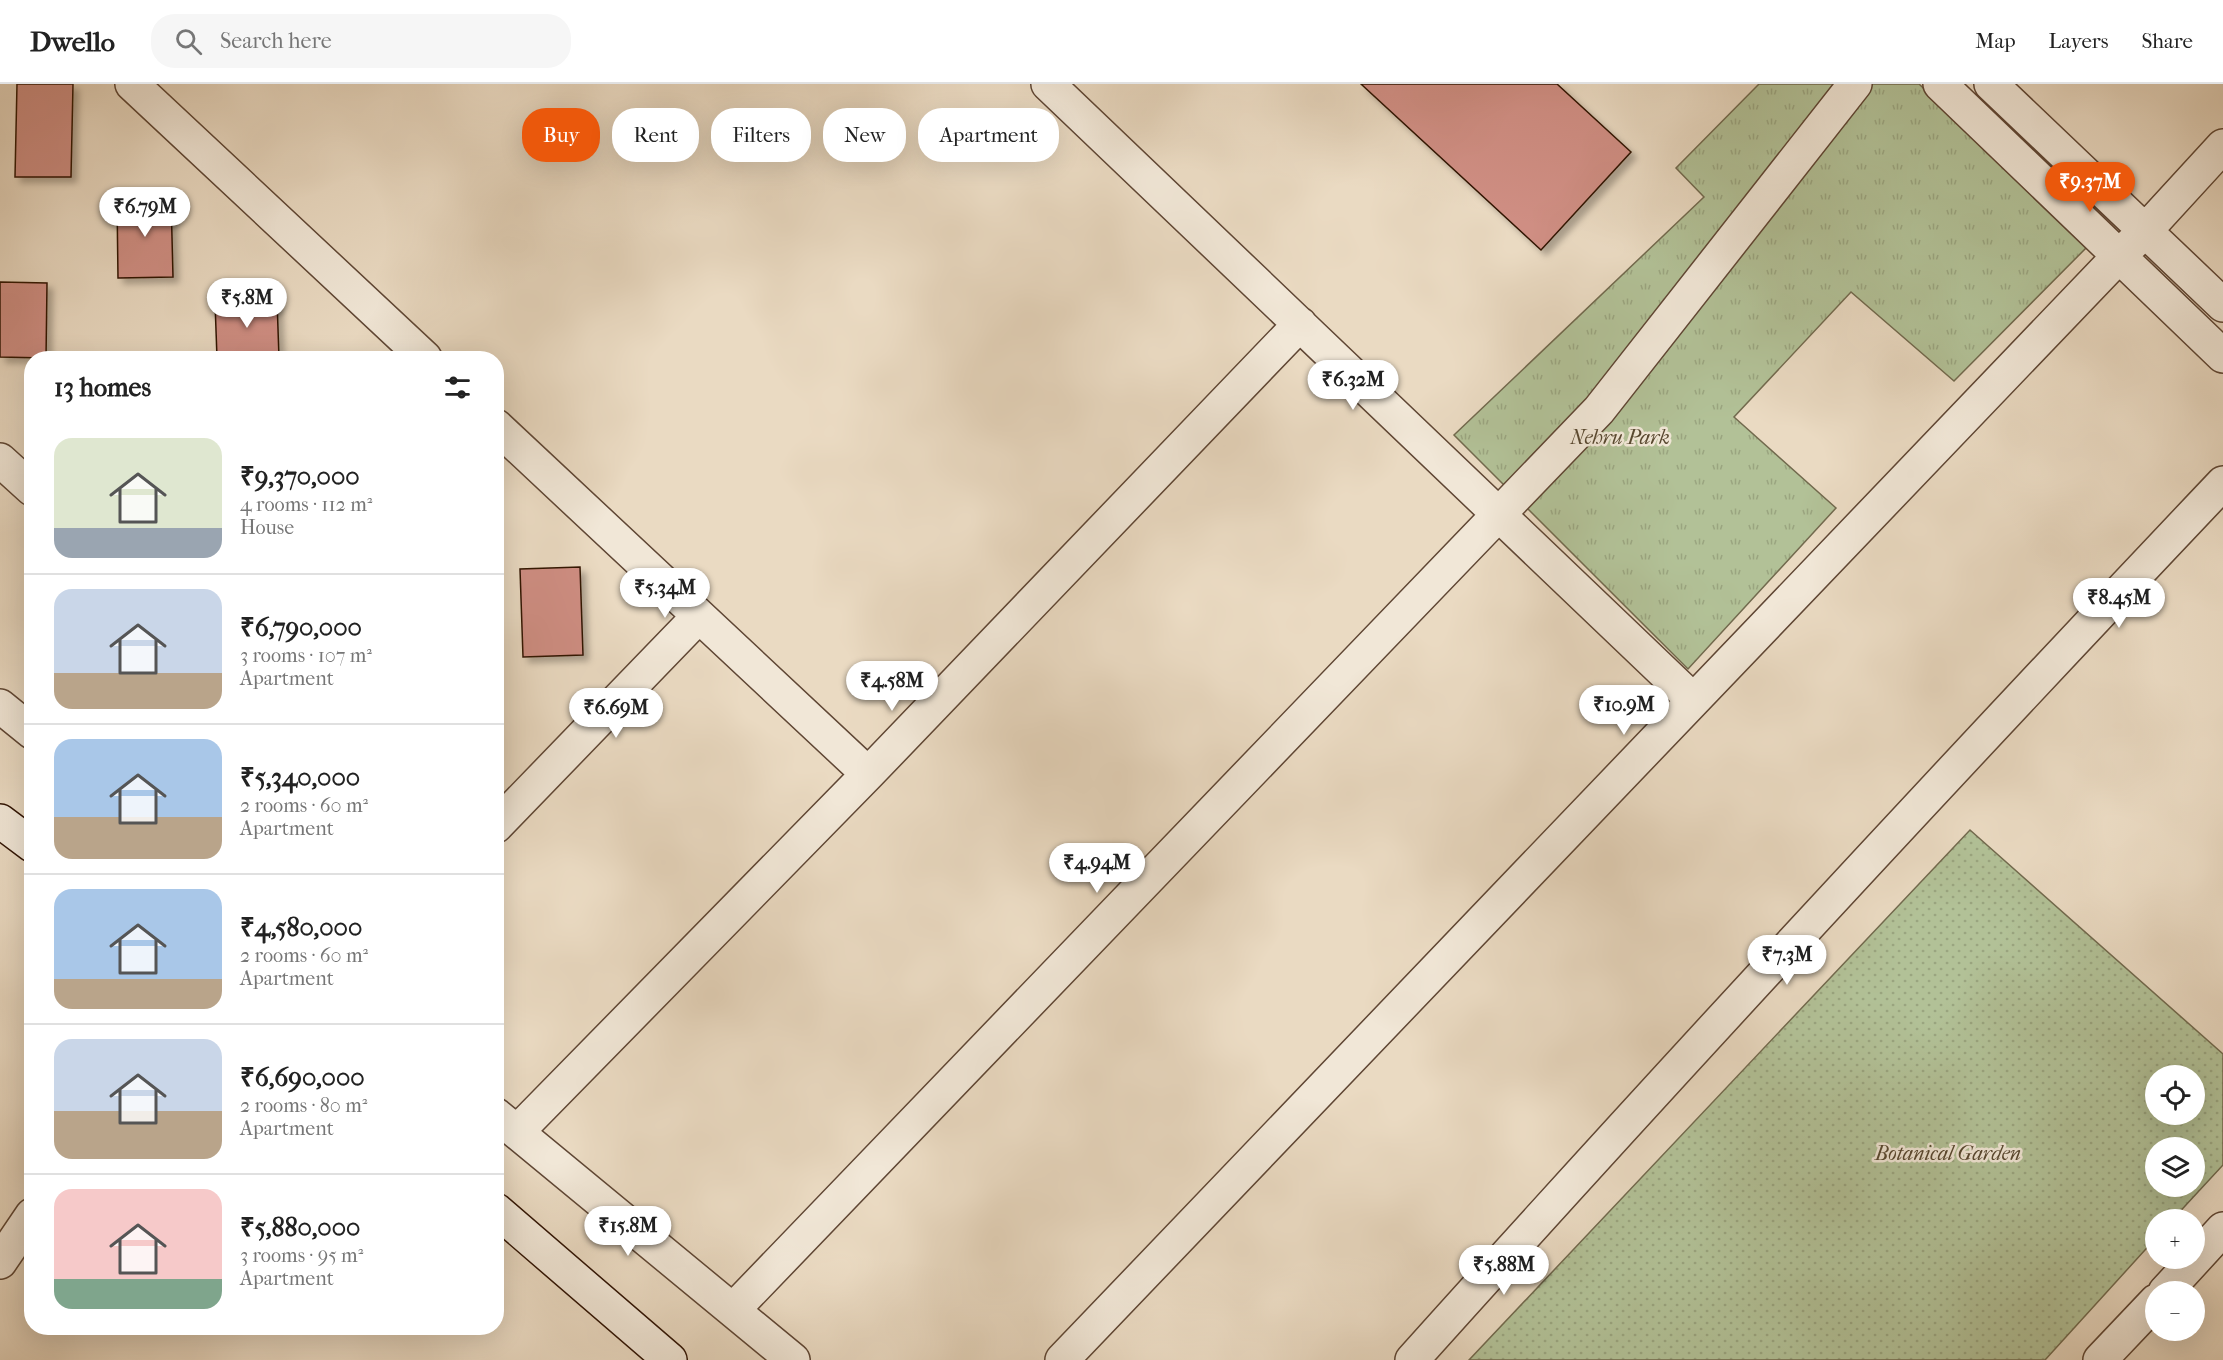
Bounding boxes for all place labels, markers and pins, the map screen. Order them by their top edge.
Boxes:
pin: ₹9.37M [2041,162,2139,213]
pin: ₹6.79M [96,187,194,238]
pin: ₹5.8M [205,278,289,329]
pin: ₹6.32M [1304,360,1402,411]
pin: ₹5.34M [616,568,714,619]
pin: ₹8.45M [2070,578,2168,629]
pin: ₹4.58M [843,661,941,712]
pin: ₹10.9M [1575,685,1673,736]
pin: ₹6.69M [567,688,665,739]
pin: ₹4.94M [1048,843,1146,894]
pin: ₹7.3M [1745,935,1829,986]
pin: ₹15.8M [579,1206,677,1257]
pin: ₹5.88M [1455,1245,1553,1296]

